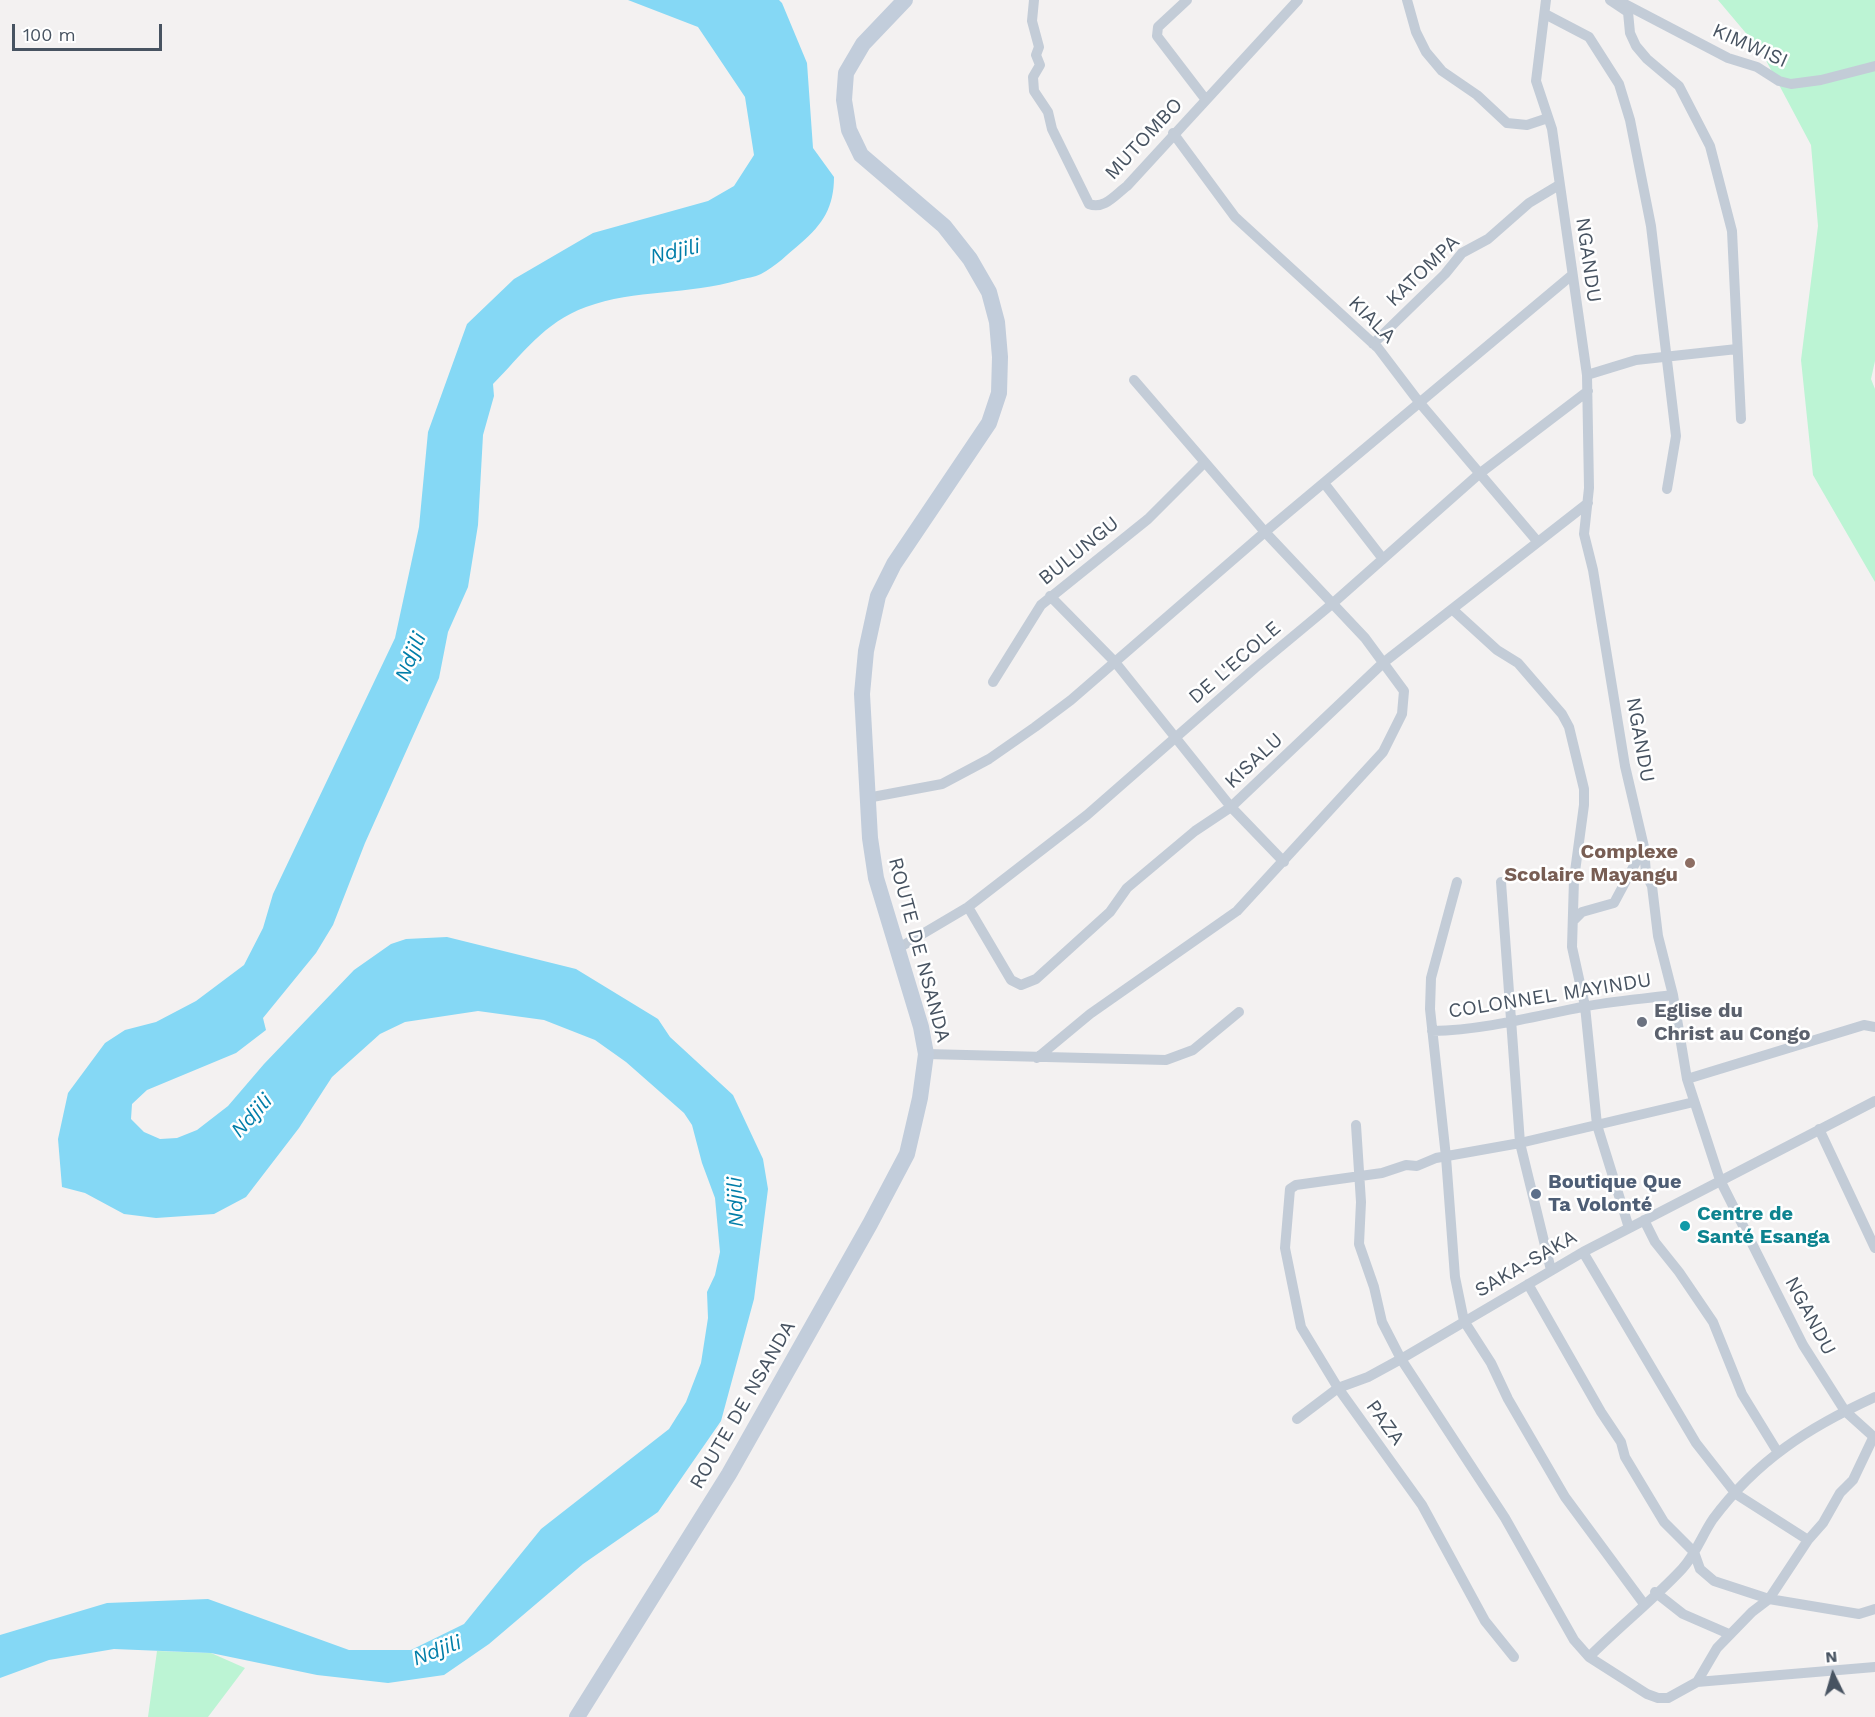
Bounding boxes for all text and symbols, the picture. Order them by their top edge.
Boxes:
scale bar [15,12,165,50]
street label: KIMWISI [1709,19,1791,73]
text: 100 m [23,24,76,45]
street label: MUTOMBO [1100,93,1188,185]
street label: NGANDU [1570,216,1606,304]
street label: KATOMPA [1381,230,1465,312]
water label: Ndjili [648,234,702,270]
street label: KIALA [1343,291,1401,349]
street label: BULUNGU [1034,511,1124,591]
street label: DE L'ECOLE [1184,617,1286,709]
water label: Ndjili [390,629,432,685]
street label: NGANDU [1621,696,1659,784]
street label: KISALU [1220,728,1288,794]
place label: Complexe Scolaire Mayangu [1504,840,1678,887]
street label: ROUTE DE NSANDA [883,855,955,1045]
marker: Complexe Scolaire Mayangu [1683,856,1697,870]
street label: COLONNEL MAYINDU [1447,968,1653,1024]
place label: Eglise du Christ au Congo [1654,999,1810,1046]
marker: Eglise du Christ au Congo [1635,1015,1649,1029]
water label: Ndjili [226,1089,278,1143]
place label: Boutique Que Ta Volonté [1548,1170,1682,1217]
water label: Ndjili [723,1176,749,1228]
marker: Boutique Que Ta Volonté [1529,1187,1543,1201]
place label: Centre de Santé Esanga [1697,1202,1830,1249]
marker: Centre de Santé Esanga [1678,1219,1692,1233]
street label: SAKA-SAKA [1471,1225,1581,1303]
street label: NGANDU [1779,1273,1841,1359]
street label: ROUTE DE NSANDA [685,1317,801,1493]
street label: PAZA [1361,1396,1409,1450]
water label: Ndjili [409,1630,465,1672]
north arrow [1803,1645,1863,1705]
text: N [1825,1647,1838,1667]

